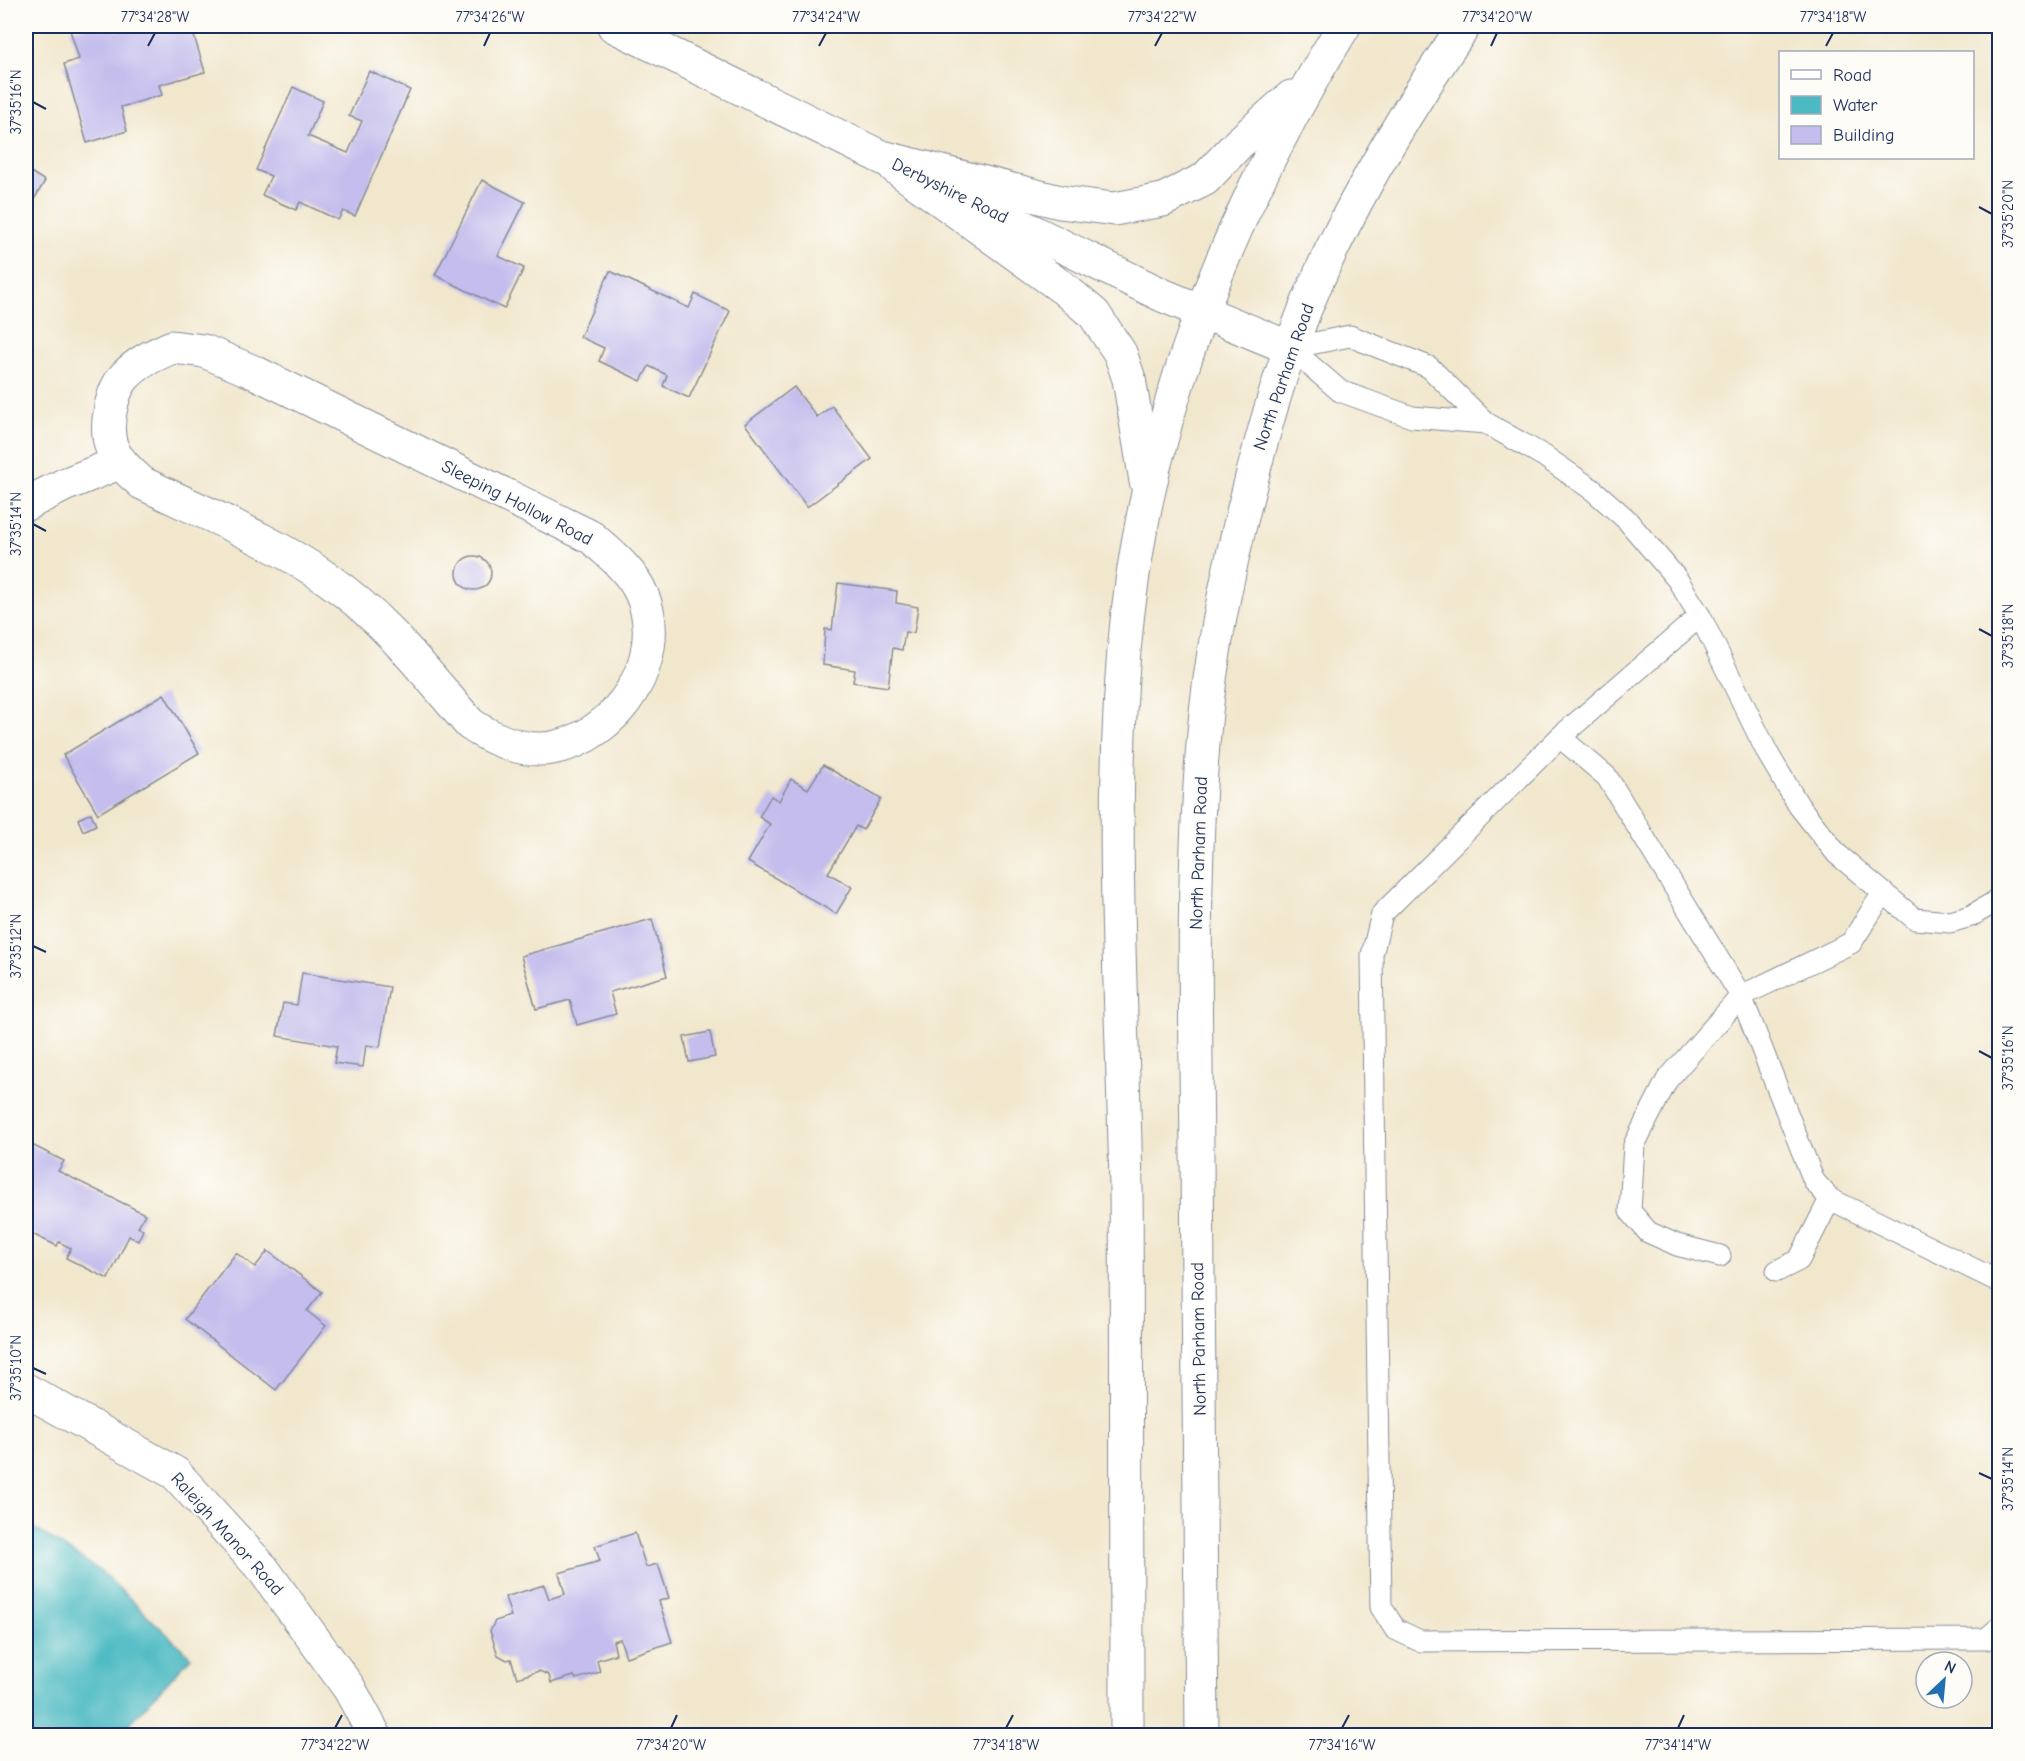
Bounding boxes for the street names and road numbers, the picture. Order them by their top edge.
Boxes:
street label: Derbyshire Road [888,154,1012,228]
street label: North Parham Road [1249,301,1319,453]
street label: Sleeping Hollow Road [438,456,596,550]
street label: North Parham Road [1186,776,1212,930]
street label: North Parham Road [1187,1262,1211,1416]
street label: Raleigh Manor Road [166,1468,288,1600]

